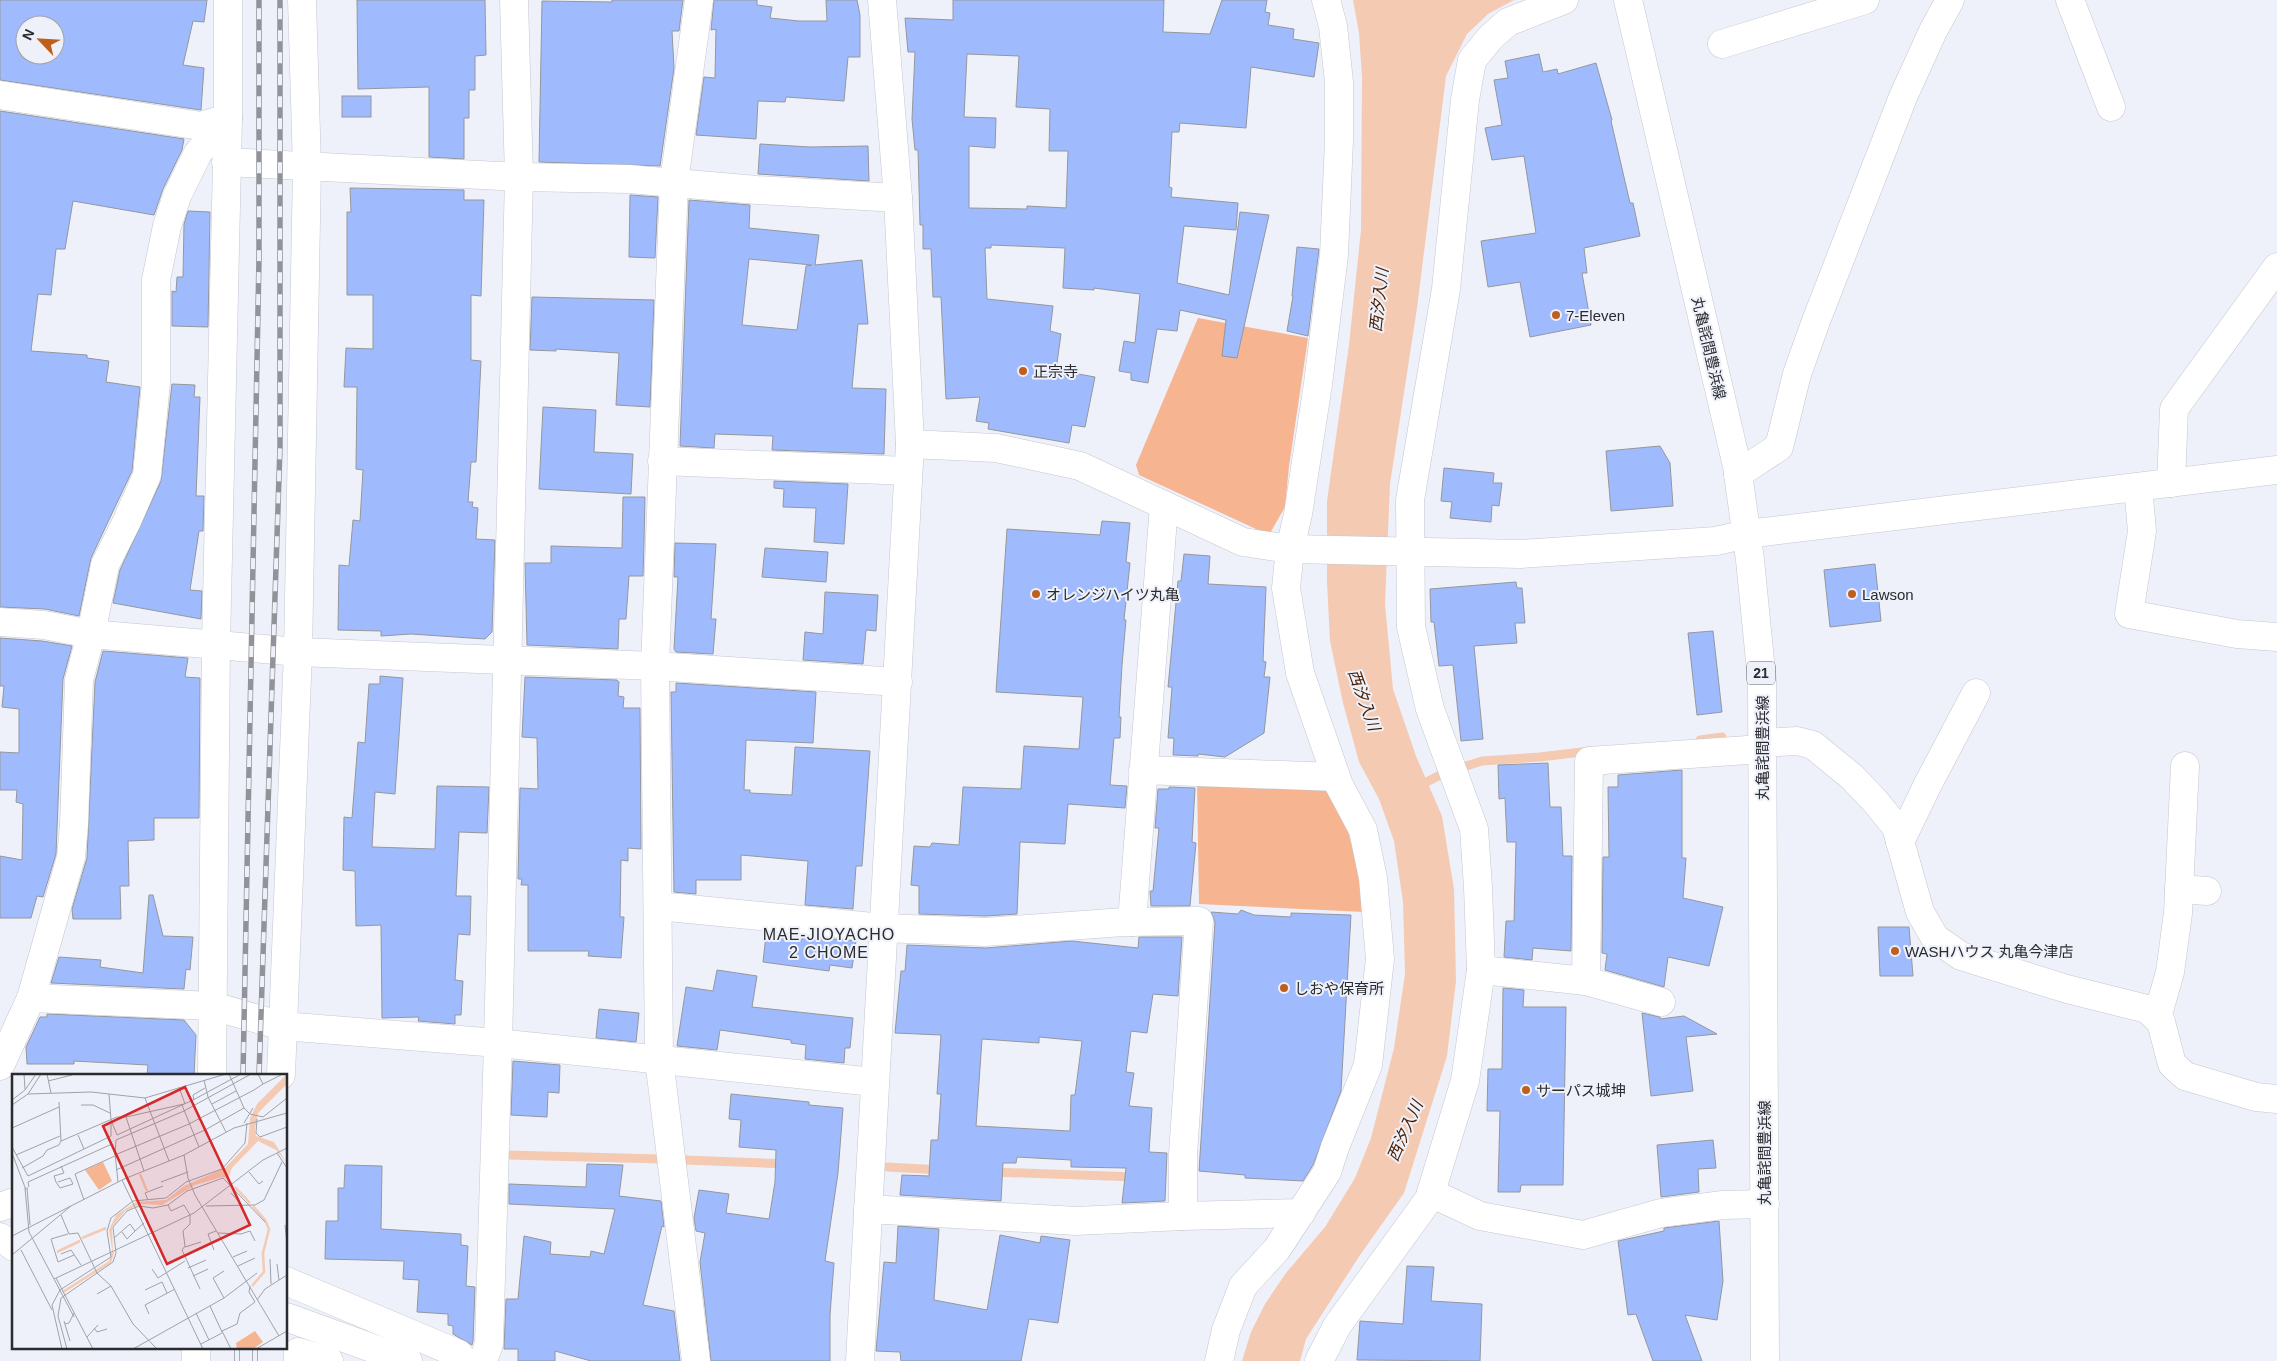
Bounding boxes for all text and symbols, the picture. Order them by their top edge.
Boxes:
north arrow [15,15,65,65]
text: N [19,27,38,42]
water label: 西汐入川 [1367,265,1391,333]
street label: 丸亀詫間豊浜線 [1689,295,1729,401]
place label: 7-Eleven [1566,307,1625,324]
marker: 7-Eleven [1550,309,1562,321]
place label: 正宗寺 [1033,363,1078,380]
marker: 正宗寺 [1017,365,1029,377]
place label: オレンジハイツ丸亀 [1046,586,1180,603]
place label: Lawson [1862,586,1914,603]
marker: オレンジハイツ丸亀 [1030,588,1042,600]
marker: Lawson [1846,588,1858,600]
road number: 21 [1747,661,1775,684]
water label: 西汐入川 [1345,667,1384,735]
street label: 丸亀詫間豊浜線 [1754,695,1771,801]
district label: MAE-JIOYACHO 2 CHOME [763,926,895,961]
place label: WASHハウス 丸亀今津店 [1905,943,2074,960]
marker: WASHハウス 丸亀今津店 [1889,945,1901,957]
place label: しおや保育所 [1294,980,1384,997]
marker: しおや保育所 [1278,982,1290,994]
inset map [12,1074,288,1348]
place label: サーパス城坤 [1536,1082,1626,1099]
marker: サーパス城坤 [1520,1084,1532,1096]
water label: 西汐入川 [1384,1096,1427,1164]
street label: 丸亀詫間豊浜線 [1756,1100,1773,1206]

